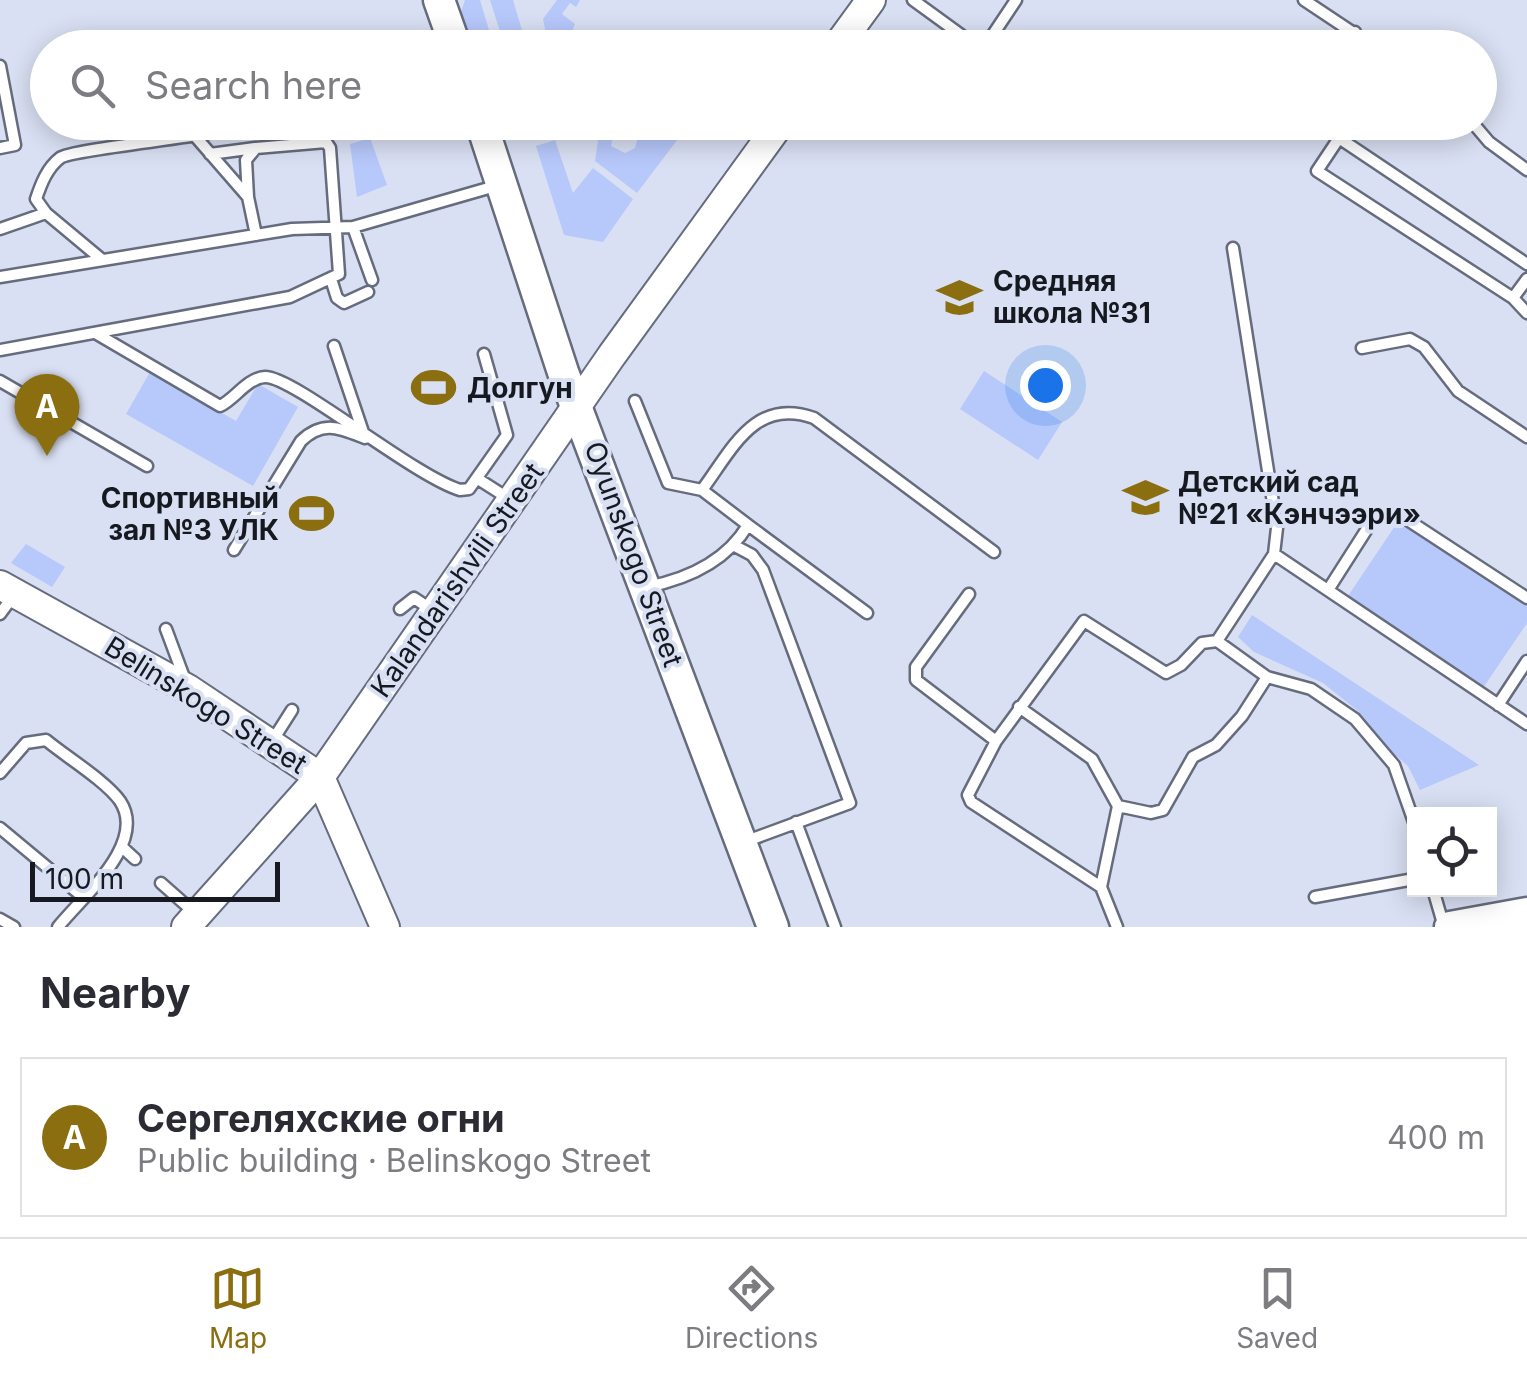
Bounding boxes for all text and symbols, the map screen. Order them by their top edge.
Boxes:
search box [30,30,1497,140]
icon: search [65,58,120,113]
text: Search here [145,62,362,108]
place label: Средняя школа №31 [993,264,1151,330]
school or university icon: Средняя школа №31 [936,273,984,321]
your location [1020,360,1071,411]
sports icon: Долгун [410,364,458,412]
place label: Долгун [467,371,573,405]
pin: A [15,374,80,456]
street label: Oyunskogo Street [577,437,691,671]
street label: Kalandarishvili Street [363,456,551,704]
place label: Детский сад №21 «Кэнчээри» [1178,465,1421,531]
school or university icon: Детский сад №21 «Кэнчээри» [1121,474,1169,522]
place label: Спортивный зал №3 УЛК [101,481,279,547]
sports icon: Спортивный зал №3 УЛК [288,490,336,538]
street label: Belinskogo Street [99,629,313,781]
map controls [1407,807,1497,897]
button: locate [1407,807,1497,897]
scale bar [30,857,280,901]
text: 100 m [45,862,124,896]
text: Nearby [40,967,191,1018]
text: Сергеляхские огни [137,1095,505,1141]
text: A [63,1118,86,1157]
text: 400 m [1387,1118,1485,1157]
text: Public building · Belinskogo Street [137,1141,651,1180]
tab: Map [209,1261,267,1355]
tab: Directions [685,1261,818,1355]
tab: Saved [1236,1261,1318,1355]

